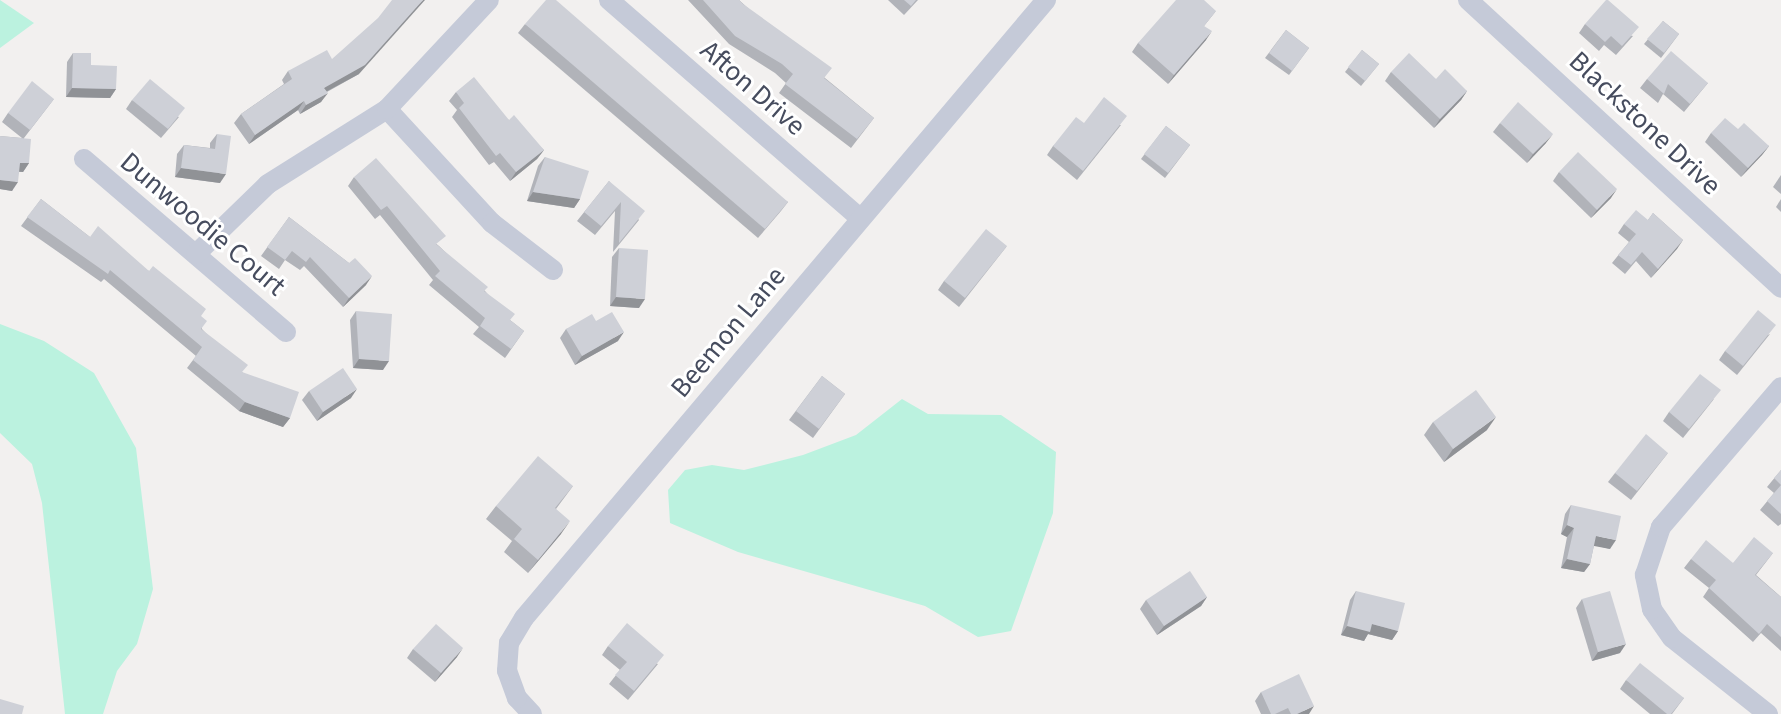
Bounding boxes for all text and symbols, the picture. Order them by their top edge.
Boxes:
street label: Afton Drive [694,33,812,143]
street label: Blackstone Drive [1562,44,1728,202]
street label: Dunwoodie Court [113,145,293,303]
street label: Beemon Lane [664,260,792,404]

